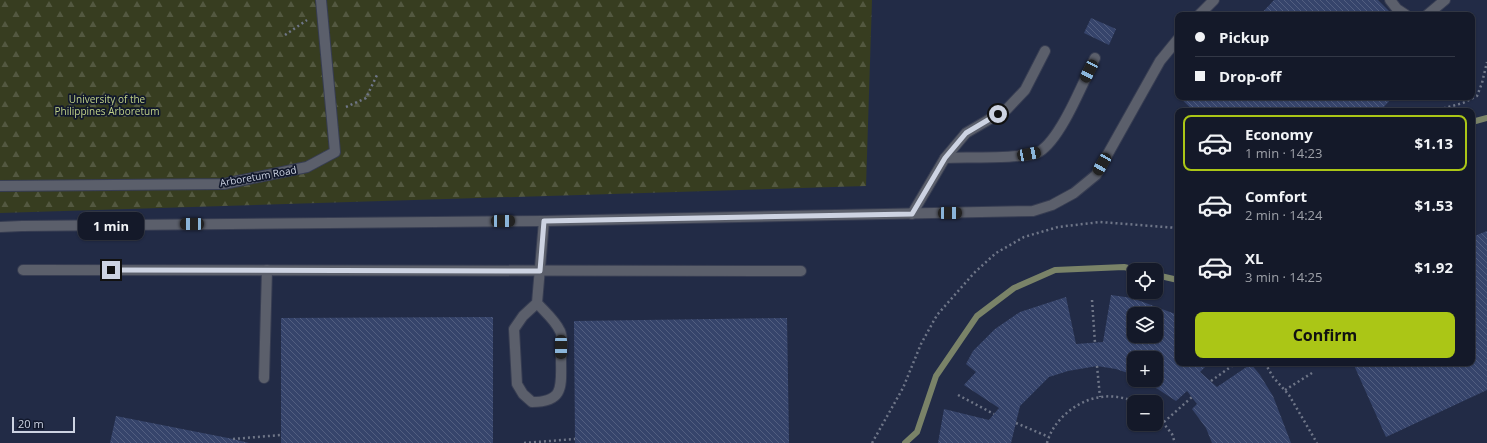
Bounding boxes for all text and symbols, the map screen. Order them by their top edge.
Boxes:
text: Pickup [1219,27,1269,47]
car [1078,58,1100,84]
text: Drop-off [1219,66,1281,86]
park label: University of the Philippines Arboretum [55,92,159,118]
route start [989,105,1007,123]
text: Economy [1245,124,1313,144]
icon: car [1197,125,1233,161]
text: $1.13 [1414,133,1453,153]
text: 1 min · 14:23 [1245,144,1322,162]
car [1016,146,1042,162]
car [1091,151,1113,177]
street label: Arboretum Road [219,162,297,190]
text: Comfort [1245,186,1307,206]
icon: car [1197,187,1233,223]
text: $1.53 [1414,195,1453,215]
text: 2 min · 14:24 [1245,206,1322,224]
car [938,207,962,219]
callout: 1 min [78,212,144,240]
car [491,215,515,227]
text: 1 min [93,217,129,235]
car [180,218,204,230]
text: XL [1245,248,1263,268]
icon: car [1197,249,1233,285]
text: $1.92 [1414,257,1453,277]
route end [102,261,120,279]
map controls [1127,263,1163,431]
button: locate [1127,263,1163,299]
text: 3 min · 14:25 [1245,268,1322,286]
button: layers [1127,307,1163,343]
button: Confirm [1195,312,1455,358]
car [555,335,567,359]
button: + [1127,351,1163,387]
button: − [1127,395,1163,431]
scale bar [12,415,75,434]
text: 20 m [18,416,44,431]

